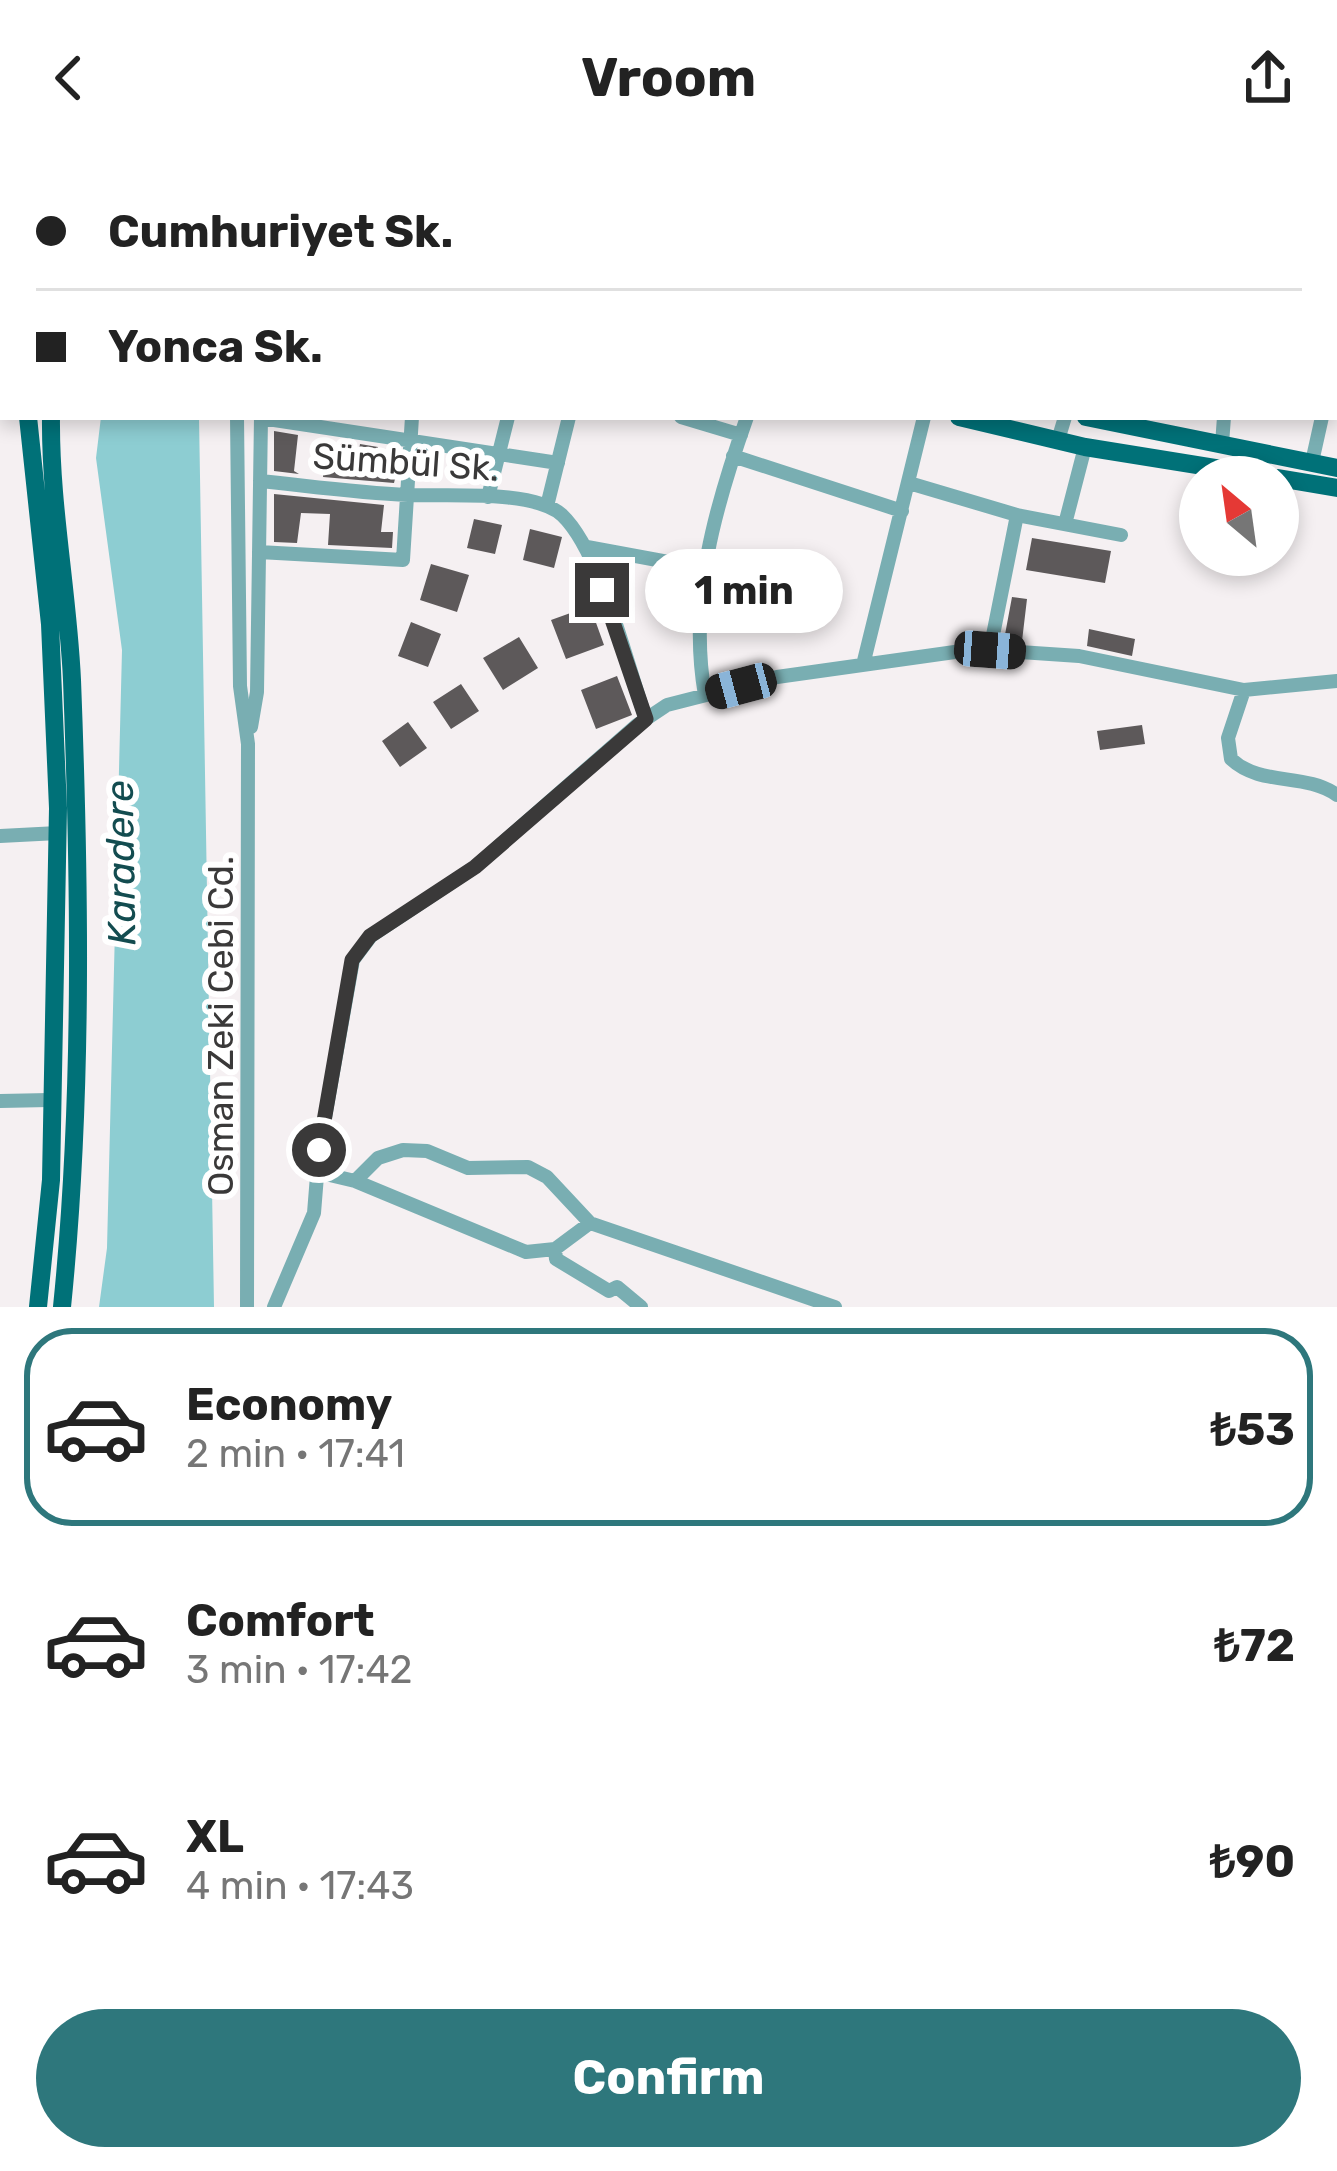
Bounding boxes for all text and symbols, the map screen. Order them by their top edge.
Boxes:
icon: back [36,45,102,111]
icon: share [1235,45,1301,111]
text: Vroom [581,46,756,110]
text: Cumhuriyet Sk. [108,205,453,258]
text: Yonca Sk. [108,320,323,373]
street label: Sümbül Sk. [311,434,501,490]
north arrow [1179,456,1299,576]
map controls [1179,456,1299,576]
callout: 1 min [644,548,842,632]
route end [575,563,629,617]
text: 1 min [694,568,794,614]
car [953,630,1027,670]
car [702,659,780,713]
water label: Karadere [97,780,145,946]
street label: Osman Zeki Cebi Cd. [199,856,242,1196]
route start [292,1123,346,1177]
icon: car [42,1373,150,1481]
text: Economy [186,1378,392,1431]
text: ₺53 [1211,1403,1295,1456]
text: 2 min · 17:41 [186,1431,405,1477]
icon: car [42,1589,150,1697]
text: Comfort [186,1594,375,1647]
text: ₺72 [1214,1619,1295,1672]
text: 3 min · 17:42 [186,1647,413,1693]
icon: car [42,1805,150,1913]
text: XL [186,1810,244,1863]
text: ₺90 [1210,1835,1295,1888]
text: 4 min · 17:43 [186,1863,414,1909]
button: Confirm [36,2009,1301,2147]

